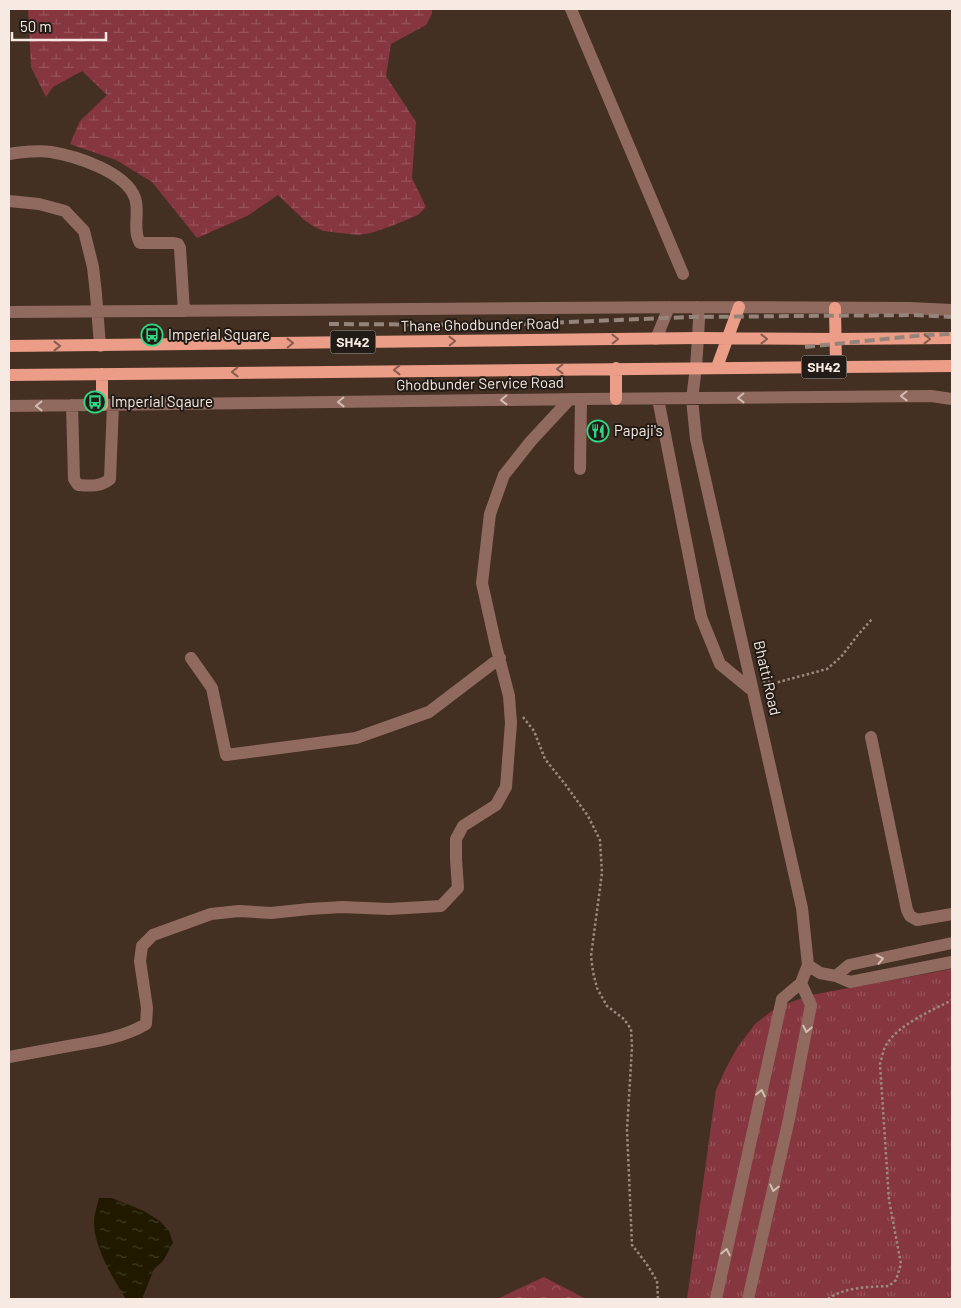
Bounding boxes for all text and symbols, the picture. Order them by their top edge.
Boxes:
scale bar [12,10,106,42]
text: 50 m [20,17,52,35]
street label: Thane Ghodbunder Road [400,314,560,334]
bus stop icon: Imperial Square [140,323,164,347]
place label: Imperial Square [168,325,270,343]
road number: SH42 [330,331,376,354]
one-way arrow [612,334,619,344]
one-way arrow [761,334,769,344]
one-way arrow [924,334,931,344]
one-way arrow [449,336,457,346]
one-way arrow [286,338,294,348]
one-way arrow [54,341,62,351]
road number: SH42 [802,356,846,378]
one-way arrow [556,364,564,374]
one-way arrow [393,365,401,375]
one-way arrow [231,367,238,377]
street label: Ghodbunder Service Road [396,373,564,393]
bus stop icon: Imperial Sqaure [83,390,107,414]
one-way arrow [900,391,908,401]
place label: Imperial Sqaure [111,392,213,410]
one-way arrow [737,393,745,403]
one-way arrow [500,395,508,405]
one-way arrow [337,397,345,407]
one-way arrow [35,400,43,411]
restaurant icon: Papaji's [586,419,610,443]
place label: Papaji's [614,421,663,439]
street label: Bhatti Road [751,639,785,717]
one-way arrow [876,954,885,964]
one-way arrow [802,1024,812,1033]
one-way arrow [755,1088,766,1097]
one-way arrow [769,1183,780,1192]
one-way arrow [721,1247,731,1256]

